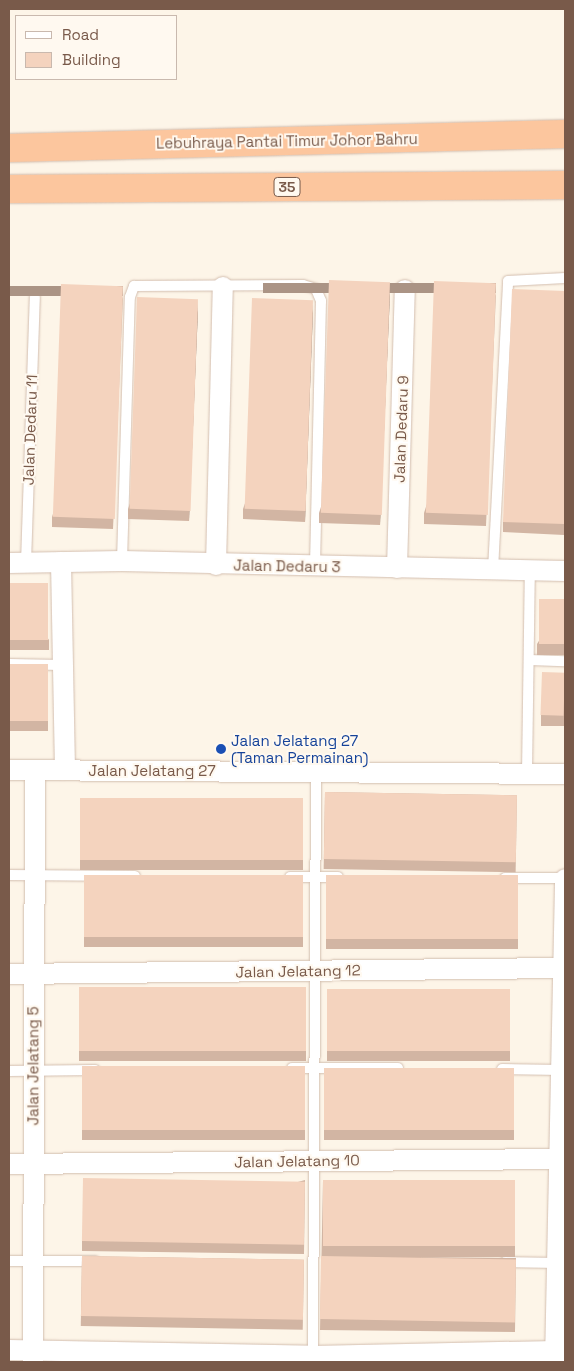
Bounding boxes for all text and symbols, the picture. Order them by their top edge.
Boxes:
legend [15,15,178,80]
text: Road [62,25,99,44]
text: Building [62,50,121,69]
street label: Lebuhraya Pantai Timur Johor Bahru [156,130,418,152]
road number: 35 [273,176,301,198]
street label: Jalan Dedaru 11 [19,374,41,486]
street label: Jalan Dedaru 9 [390,375,412,483]
street label: Jalan Dedaru 3 [233,556,341,576]
place label: Jalan Jelatang 27 (Taman Permainan) [231,731,369,766]
marker: Jalan Jelatang 27 (Taman Permainan) [215,743,227,755]
street label: Jalan Jelatang 27 [88,762,216,780]
street label: Jalan Jelatang 12 [235,961,361,981]
street label: Jalan Jelatang 5 [24,1007,42,1125]
street label: Jalan Jelatang 10 [234,1151,360,1171]

